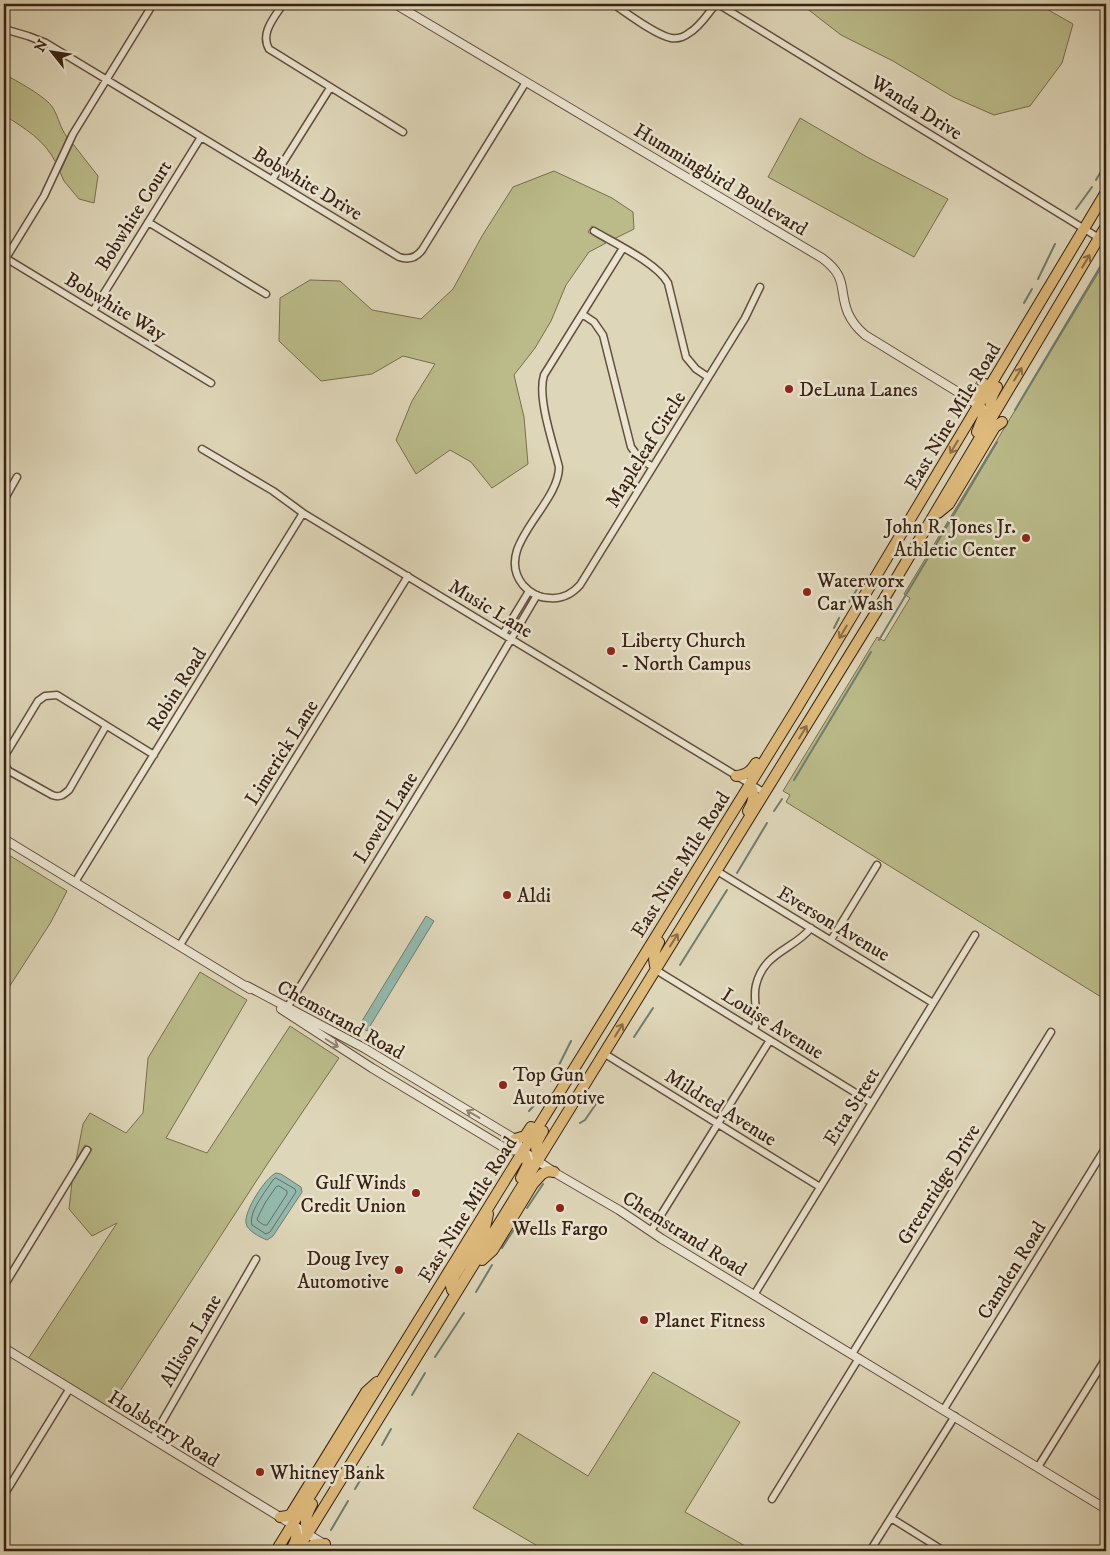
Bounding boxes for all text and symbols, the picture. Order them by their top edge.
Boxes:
north arrow [28,28,78,78]
text: N [31,36,53,55]
street label: Wanda Drive [865,70,967,146]
street label: Hummingbird Boulevard [629,118,812,242]
street label: Bobwhite Drive [248,142,367,227]
street label: Bobwhite Court [90,156,178,276]
one-way arrow [1081,254,1091,268]
street label: Bobwhite Way [60,267,171,348]
street label: East Nine Mile Road [899,339,1007,495]
one-way arrow [1014,368,1024,382]
place label: DeLuna Lanes [799,378,918,403]
marker: DeLuna Lanes [783,383,795,395]
street label: Mapleleaf Circle [600,387,692,513]
one-way arrow [948,440,958,454]
place label: John R. Jones Jr. Athletic Center [883,515,1017,563]
marker: John R. Jones Jr. Athletic Center [1020,532,1032,544]
place label: Waterworx Car Wash [816,569,905,617]
street label: Music Lane [444,574,537,644]
marker: Waterworx Car Wash [801,586,813,598]
one-way arrow [838,624,848,638]
place label: Liberty Church - North Campus [621,629,751,677]
street label: Robin Road [142,643,213,736]
marker: Liberty Church - North Campus [605,645,617,657]
street label: Limerick Lane [240,695,325,810]
one-way arrow [798,726,808,740]
street label: Lowell Lane [348,767,424,868]
street label: East Nine Mile Road [626,787,736,942]
street label: Everson Avenue [772,881,894,968]
place label: Aldi [517,884,551,909]
marker: Aldi [501,889,513,901]
one-way arrow [670,934,680,948]
street label: Chemstrand Road [272,975,408,1066]
street label: Louise Avenue [716,983,828,1066]
one-way arrow [615,1023,625,1037]
one-way arrow [325,1038,339,1048]
place label: Top Gun Automotive [513,1063,605,1111]
street label: Etta Street [819,1063,886,1150]
street label: Mildred Avenue [660,1064,781,1153]
marker: Top Gun Automotive [497,1079,509,1091]
one-way arrow [467,1108,481,1118]
street label: Greenridge Drive [892,1120,986,1250]
street label: East Nine Mile Road [413,1132,523,1287]
place label: Gulf Winds Credit Union [301,1171,407,1219]
street label: Chemstrand Road [617,1186,751,1283]
marker: Gulf Winds Credit Union [410,1187,422,1199]
marker: Wells Fargo [554,1202,566,1214]
place label: Wells Fargo [511,1217,608,1242]
street label: Camden Road [972,1217,1052,1325]
place label: Doug Ivey Automotive [297,1247,389,1295]
marker: Doug Ivey Automotive [393,1264,405,1276]
street label: Allison Lane [155,1290,228,1391]
place label: Planet Fitness [654,1309,765,1334]
marker: Planet Fitness [638,1314,650,1326]
street label: Holsberry Road [103,1385,224,1473]
place label: Whitney Bank [269,1461,385,1486]
marker: Whitney Bank [254,1466,266,1478]

